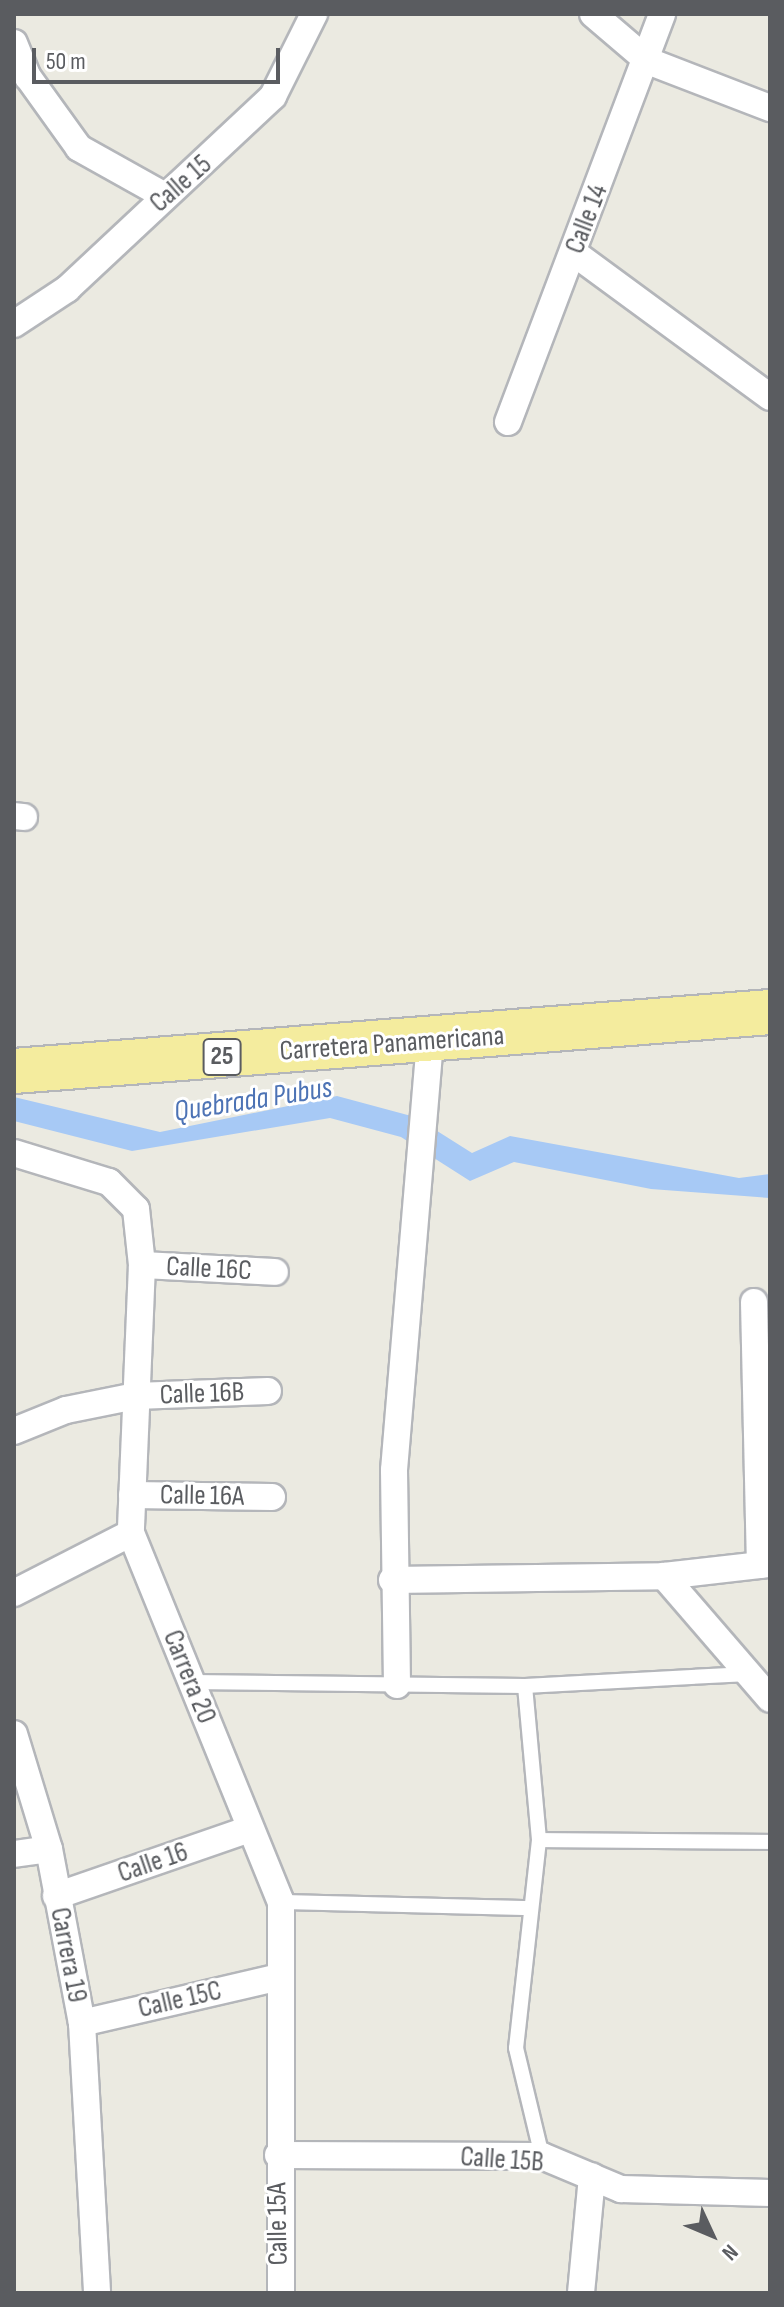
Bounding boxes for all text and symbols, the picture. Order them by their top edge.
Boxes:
scale bar [36,32,284,82]
text: 50 m [46,47,86,76]
street label: Calle 15 [143,148,219,220]
street label: Calle 14 [559,180,615,258]
street label: Carretera Panamericana [279,1019,505,1069]
road number: 25 [202,1035,242,1079]
water label: Quebrada Pubus [171,1070,335,1130]
street label: Calle 16C [165,1250,253,1288]
street label: Calle 16B [159,1376,245,1412]
street label: Calle 16A [160,1478,244,1514]
street label: Carrera 20 [155,1625,223,1729]
street label: Calle 16 [113,1835,193,1891]
street label: Carrera 19 [42,1905,94,2005]
street label: Calle 15C [135,1974,225,2026]
street label: Calle 15B [459,2140,545,2180]
street label: Calle 15A [260,2182,296,2266]
north arrow [672,2195,752,2275]
text: N [716,2238,743,2266]

